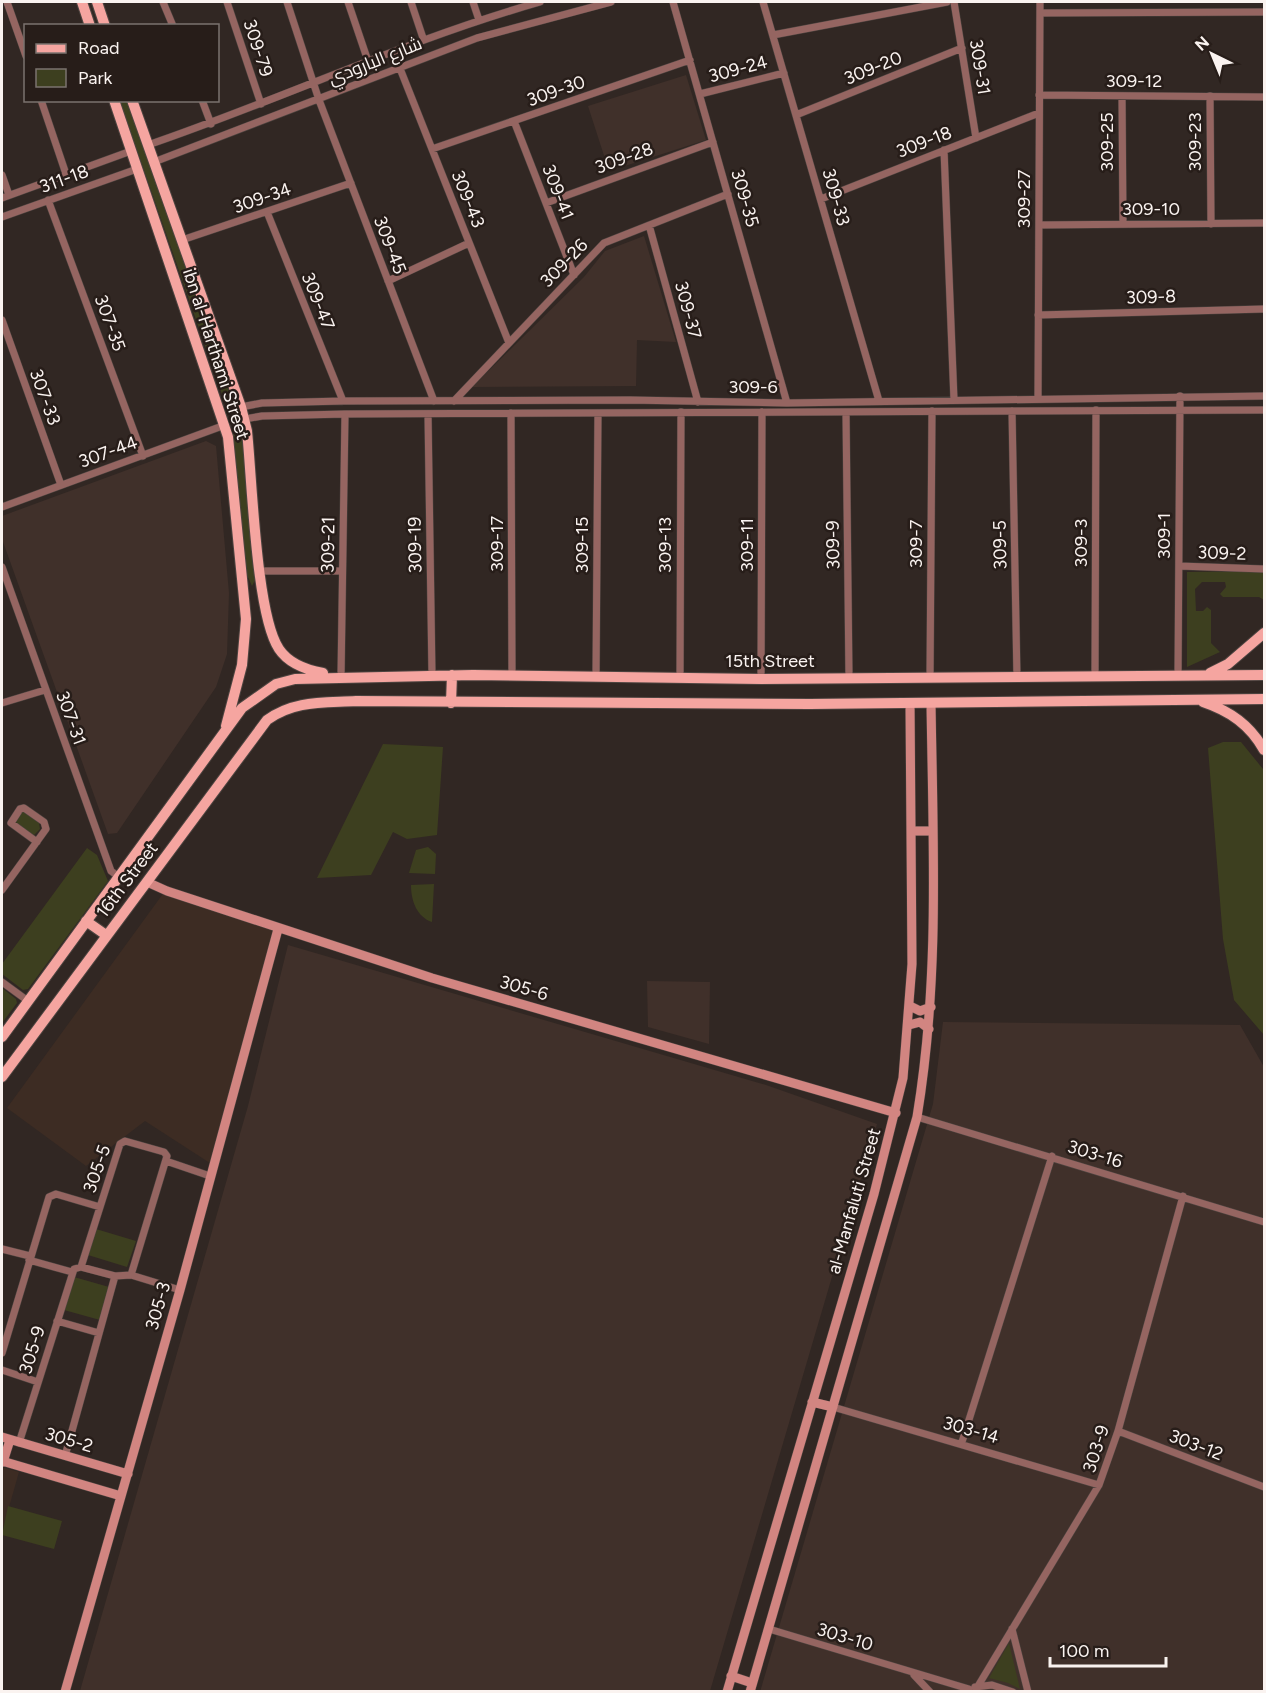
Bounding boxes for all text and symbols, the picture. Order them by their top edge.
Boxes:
street label: 309-79 [238,17,278,79]
legend [24,24,219,102]
north arrow [1182,24,1242,84]
street label: شارع البارودي [325,32,426,93]
text: N [1191,32,1213,55]
text: Road [78,37,119,59]
street label: 309-31 [965,38,995,96]
street label: 309-20 [841,46,905,90]
street label: 309-24 [706,51,770,87]
text: Park [78,67,113,89]
street label: 309-12 [1106,70,1162,92]
street label: 309-30 [524,71,588,111]
street label: 309-25 [1096,112,1118,172]
street label: 309-23 [1184,113,1206,171]
street label: 309-18 [893,121,955,163]
street label: 309-28 [592,137,656,179]
street label: 311-18 [36,160,92,198]
street label: 309-41 [537,161,579,223]
street label: 309-33 [817,166,855,228]
street label: 309-43 [447,167,489,231]
street label: 309-35 [726,167,764,229]
street label: 309-27 [1013,169,1035,228]
street label: 309-34 [230,178,294,218]
street label: 309-10 [1122,198,1180,220]
street label: 309-45 [369,213,411,277]
street label: 309-26 [535,234,593,292]
street label: ibn al-Harthami Street [178,265,254,443]
street label: 309-47 [297,269,340,333]
street label: 309-37 [670,279,706,341]
street label: 309-8 [1126,285,1176,309]
street label: 307-35 [90,292,130,354]
street label: 307-33 [25,366,65,428]
street label: 309-6 [728,376,778,398]
street label: 307-44 [76,431,140,473]
street label: 309-1 [1153,513,1175,559]
street label: 309-19 [404,516,426,574]
street label: 309-17 [486,516,508,572]
street label: 309-21 [317,517,339,573]
street label: 309-15 [571,517,593,573]
street label: 309-13 [654,517,676,573]
street label: 309-11 [736,518,758,572]
street label: 309-7 [905,519,927,568]
street label: 309-3 [1070,519,1092,567]
street label: 309-9 [822,520,844,570]
street label: 309-5 [989,520,1011,570]
street label: 309-2 [1197,541,1247,565]
street label: 15th Street [725,650,815,672]
street label: 307-31 [51,688,91,748]
street label: 16th Street [91,838,163,922]
street label: 305-6 [497,971,551,1005]
street label: al-Manfaluti Street [823,1125,885,1276]
street label: 303-16 [1065,1135,1125,1173]
street label: 305-5 [79,1142,115,1196]
street label: 305-3 [141,1279,175,1333]
street label: 305-9 [14,1323,50,1377]
street label: 303-14 [940,1412,1002,1448]
street label: 303-9 [1078,1422,1114,1476]
street label: 305-2 [42,1423,96,1457]
street label: 303-12 [1166,1425,1226,1465]
street label: 303-10 [814,1618,876,1656]
scale bar [1050,1630,1166,1668]
text: 100 m [1059,1640,1109,1662]

